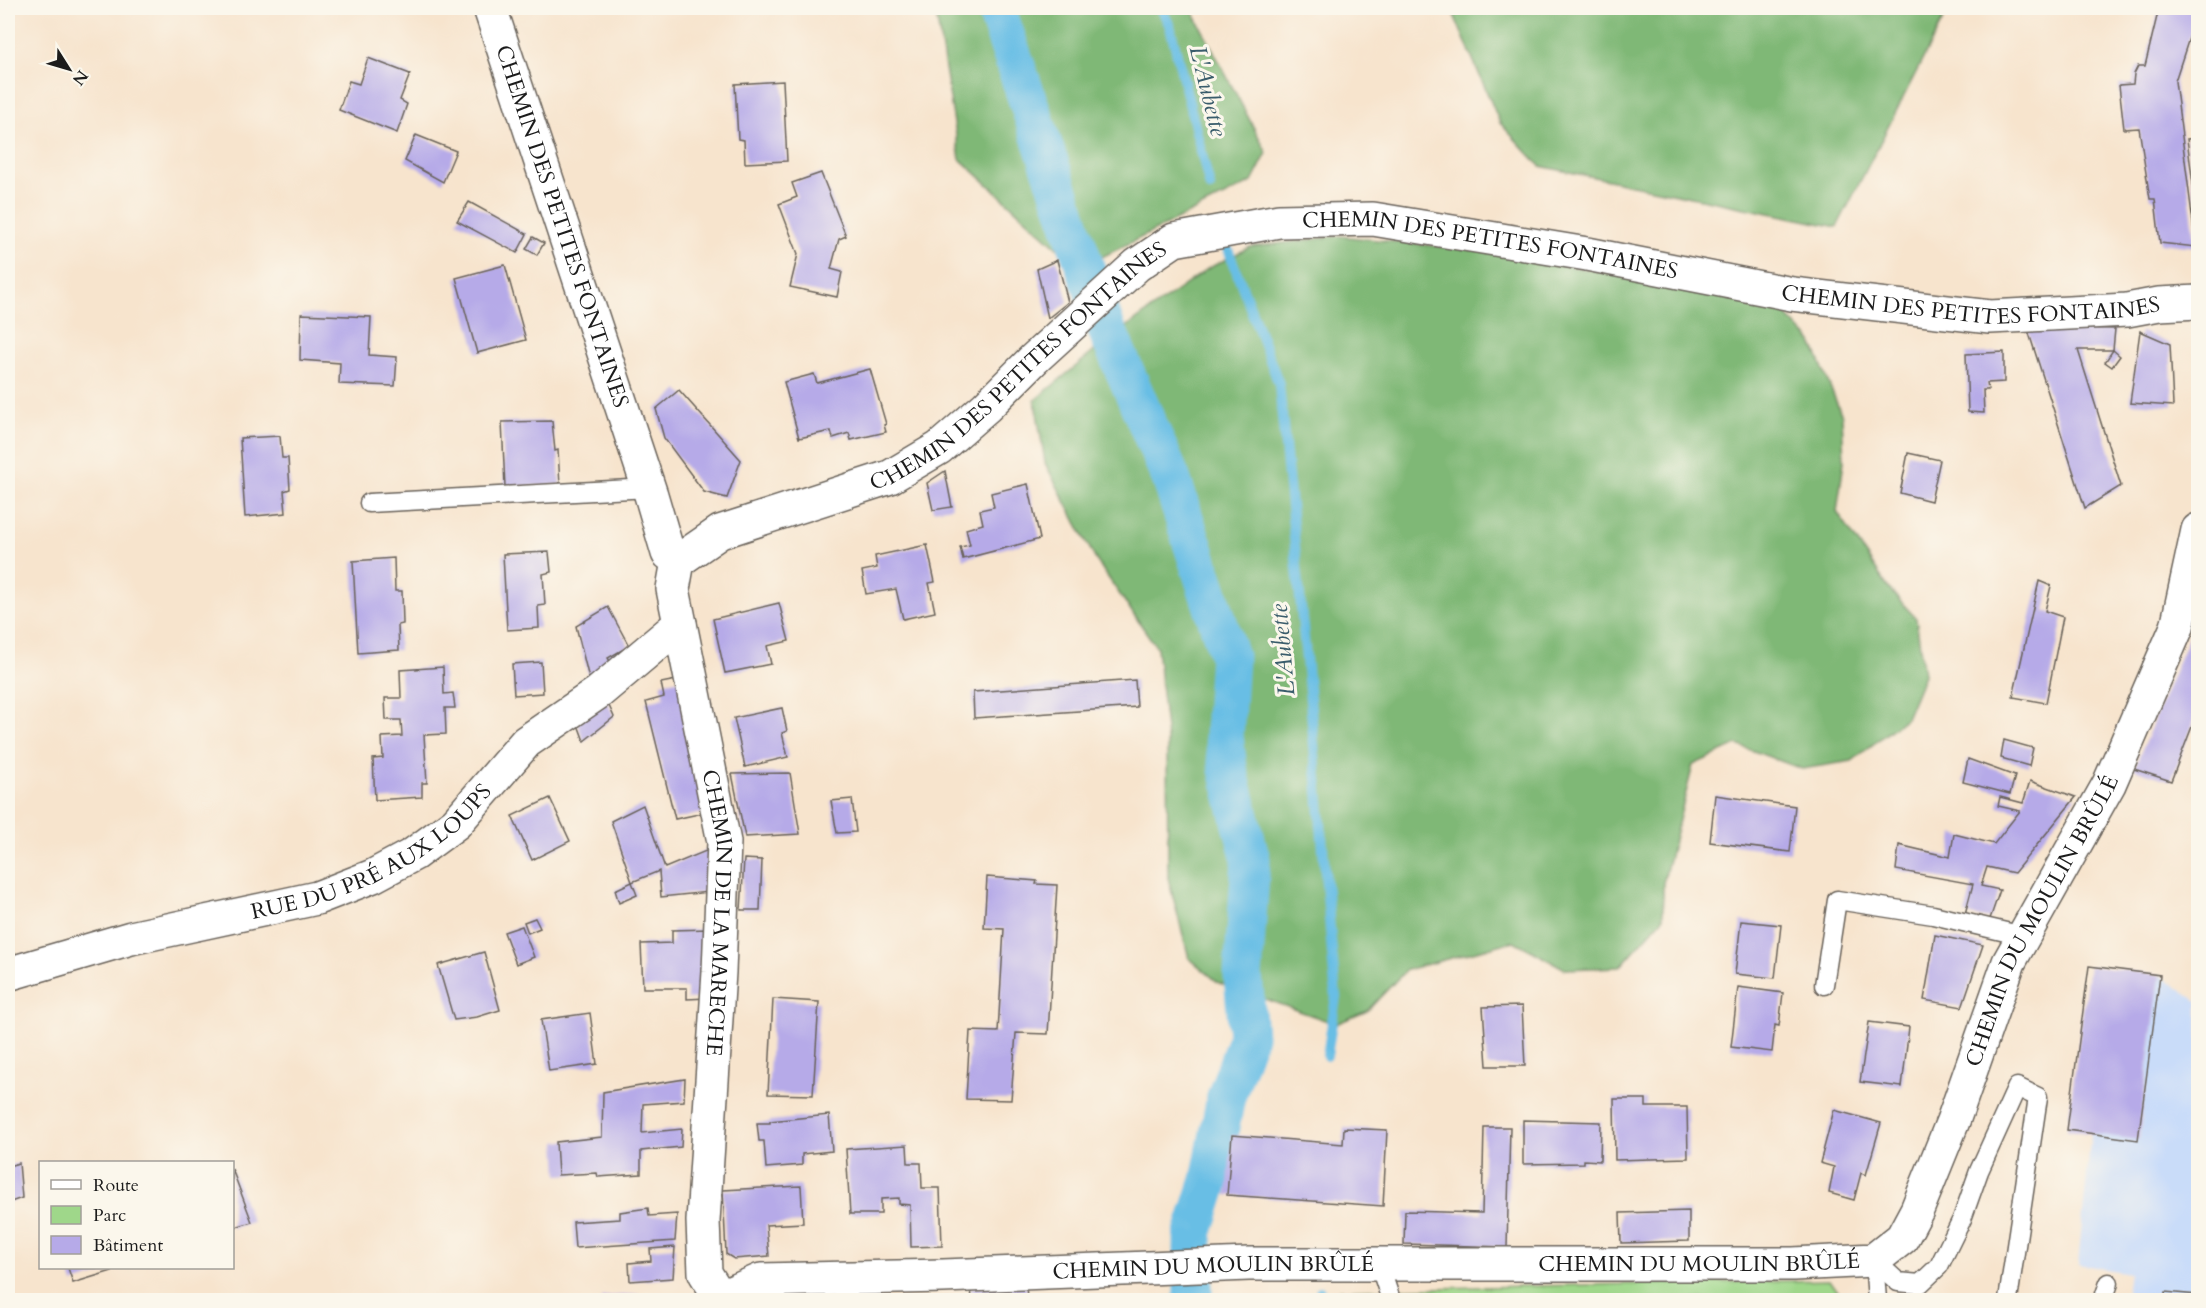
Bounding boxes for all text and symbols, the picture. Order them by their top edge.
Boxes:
north arrow [39,39,99,99]
street label: CHEMIN DES PETITES FONTAINES [488,41,636,412]
water label: L'Aubette [1181,42,1235,141]
text: N [67,65,93,90]
street label: CHEMIN DES PETITES FONTAINES [1302,204,1681,286]
street label: CHEMIN DES PETITES FONTAINES [866,234,1173,498]
street label: CHEMIN DES PETITES FONTAINES [1779,277,2162,333]
water label: L'Aubette [1262,602,1303,697]
street label: CHEMIN DE LA MARECHE [695,767,739,1057]
street label: CHEMIN DU MOULIN BRÛLÉ [1958,771,2126,1071]
street label: RUE DU PRÉ AUX LOUPS [248,777,498,927]
legend [39,1161,234,1269]
text: Route [93,1173,139,1198]
text: Parc [93,1203,126,1228]
text: Bâtiment [93,1233,163,1258]
street label: CHEMIN DU MOULIN BRÛLÉ [1538,1246,1861,1279]
street label: CHEMIN DU MOULIN BRÛLÉ [1052,1249,1374,1287]

